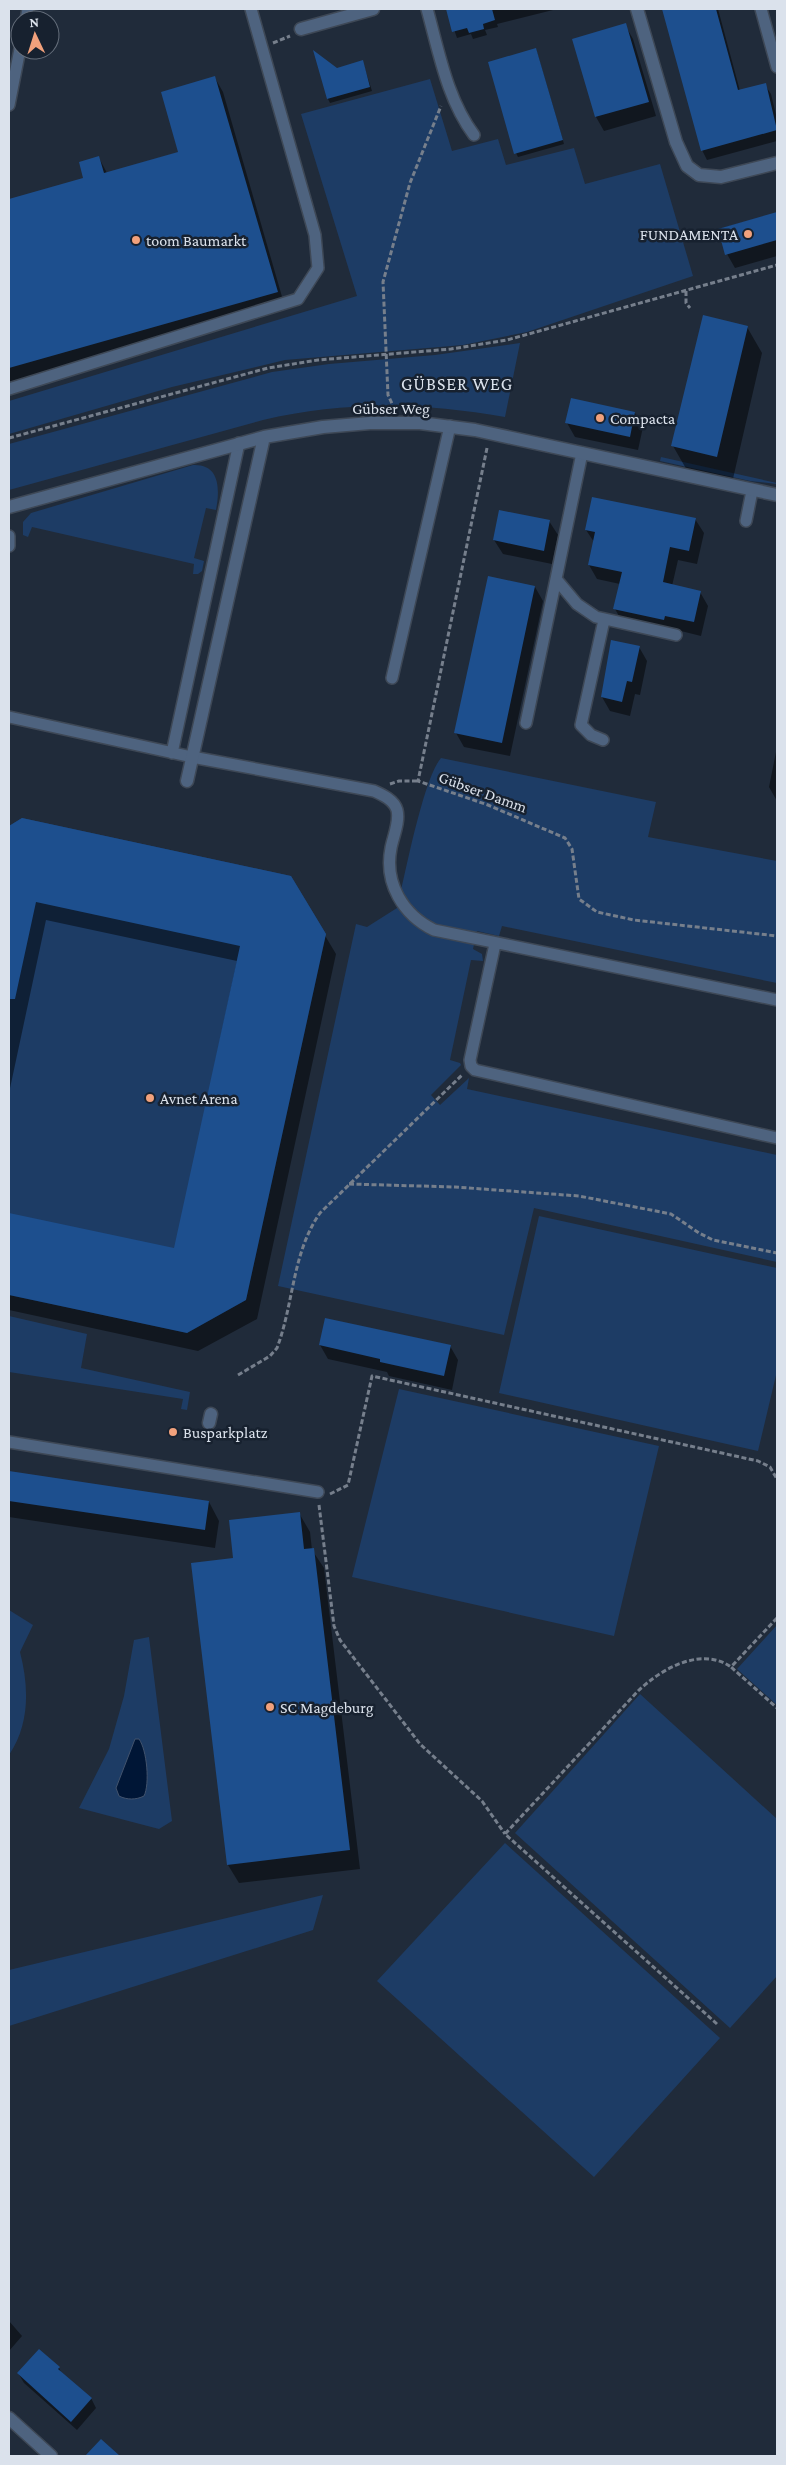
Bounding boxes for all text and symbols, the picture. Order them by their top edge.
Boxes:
north arrow [10,10,60,60]
text: N [29,14,40,30]
place label: FUNDAMENTA [640,226,739,243]
marker: FUNDAMENTA [742,228,754,240]
place label: toom Baumarkt [146,232,247,249]
marker: toom Baumarkt [130,234,142,246]
district label: GÜBSER WEG [401,374,513,394]
street label: Gübser Weg [352,400,430,418]
place label: Compacta [610,410,676,428]
marker: Compacta [594,412,606,424]
street label: Gübser Damm [437,768,530,816]
place label: Avnet Arena [160,1090,238,1107]
marker: Avnet Arena [144,1092,156,1104]
place label: Busparkplatz [183,1424,268,1442]
marker: Busparkplatz [167,1426,179,1438]
place label: SC Magdeburg [280,1699,374,1717]
marker: SC Magdeburg [264,1701,276,1713]

